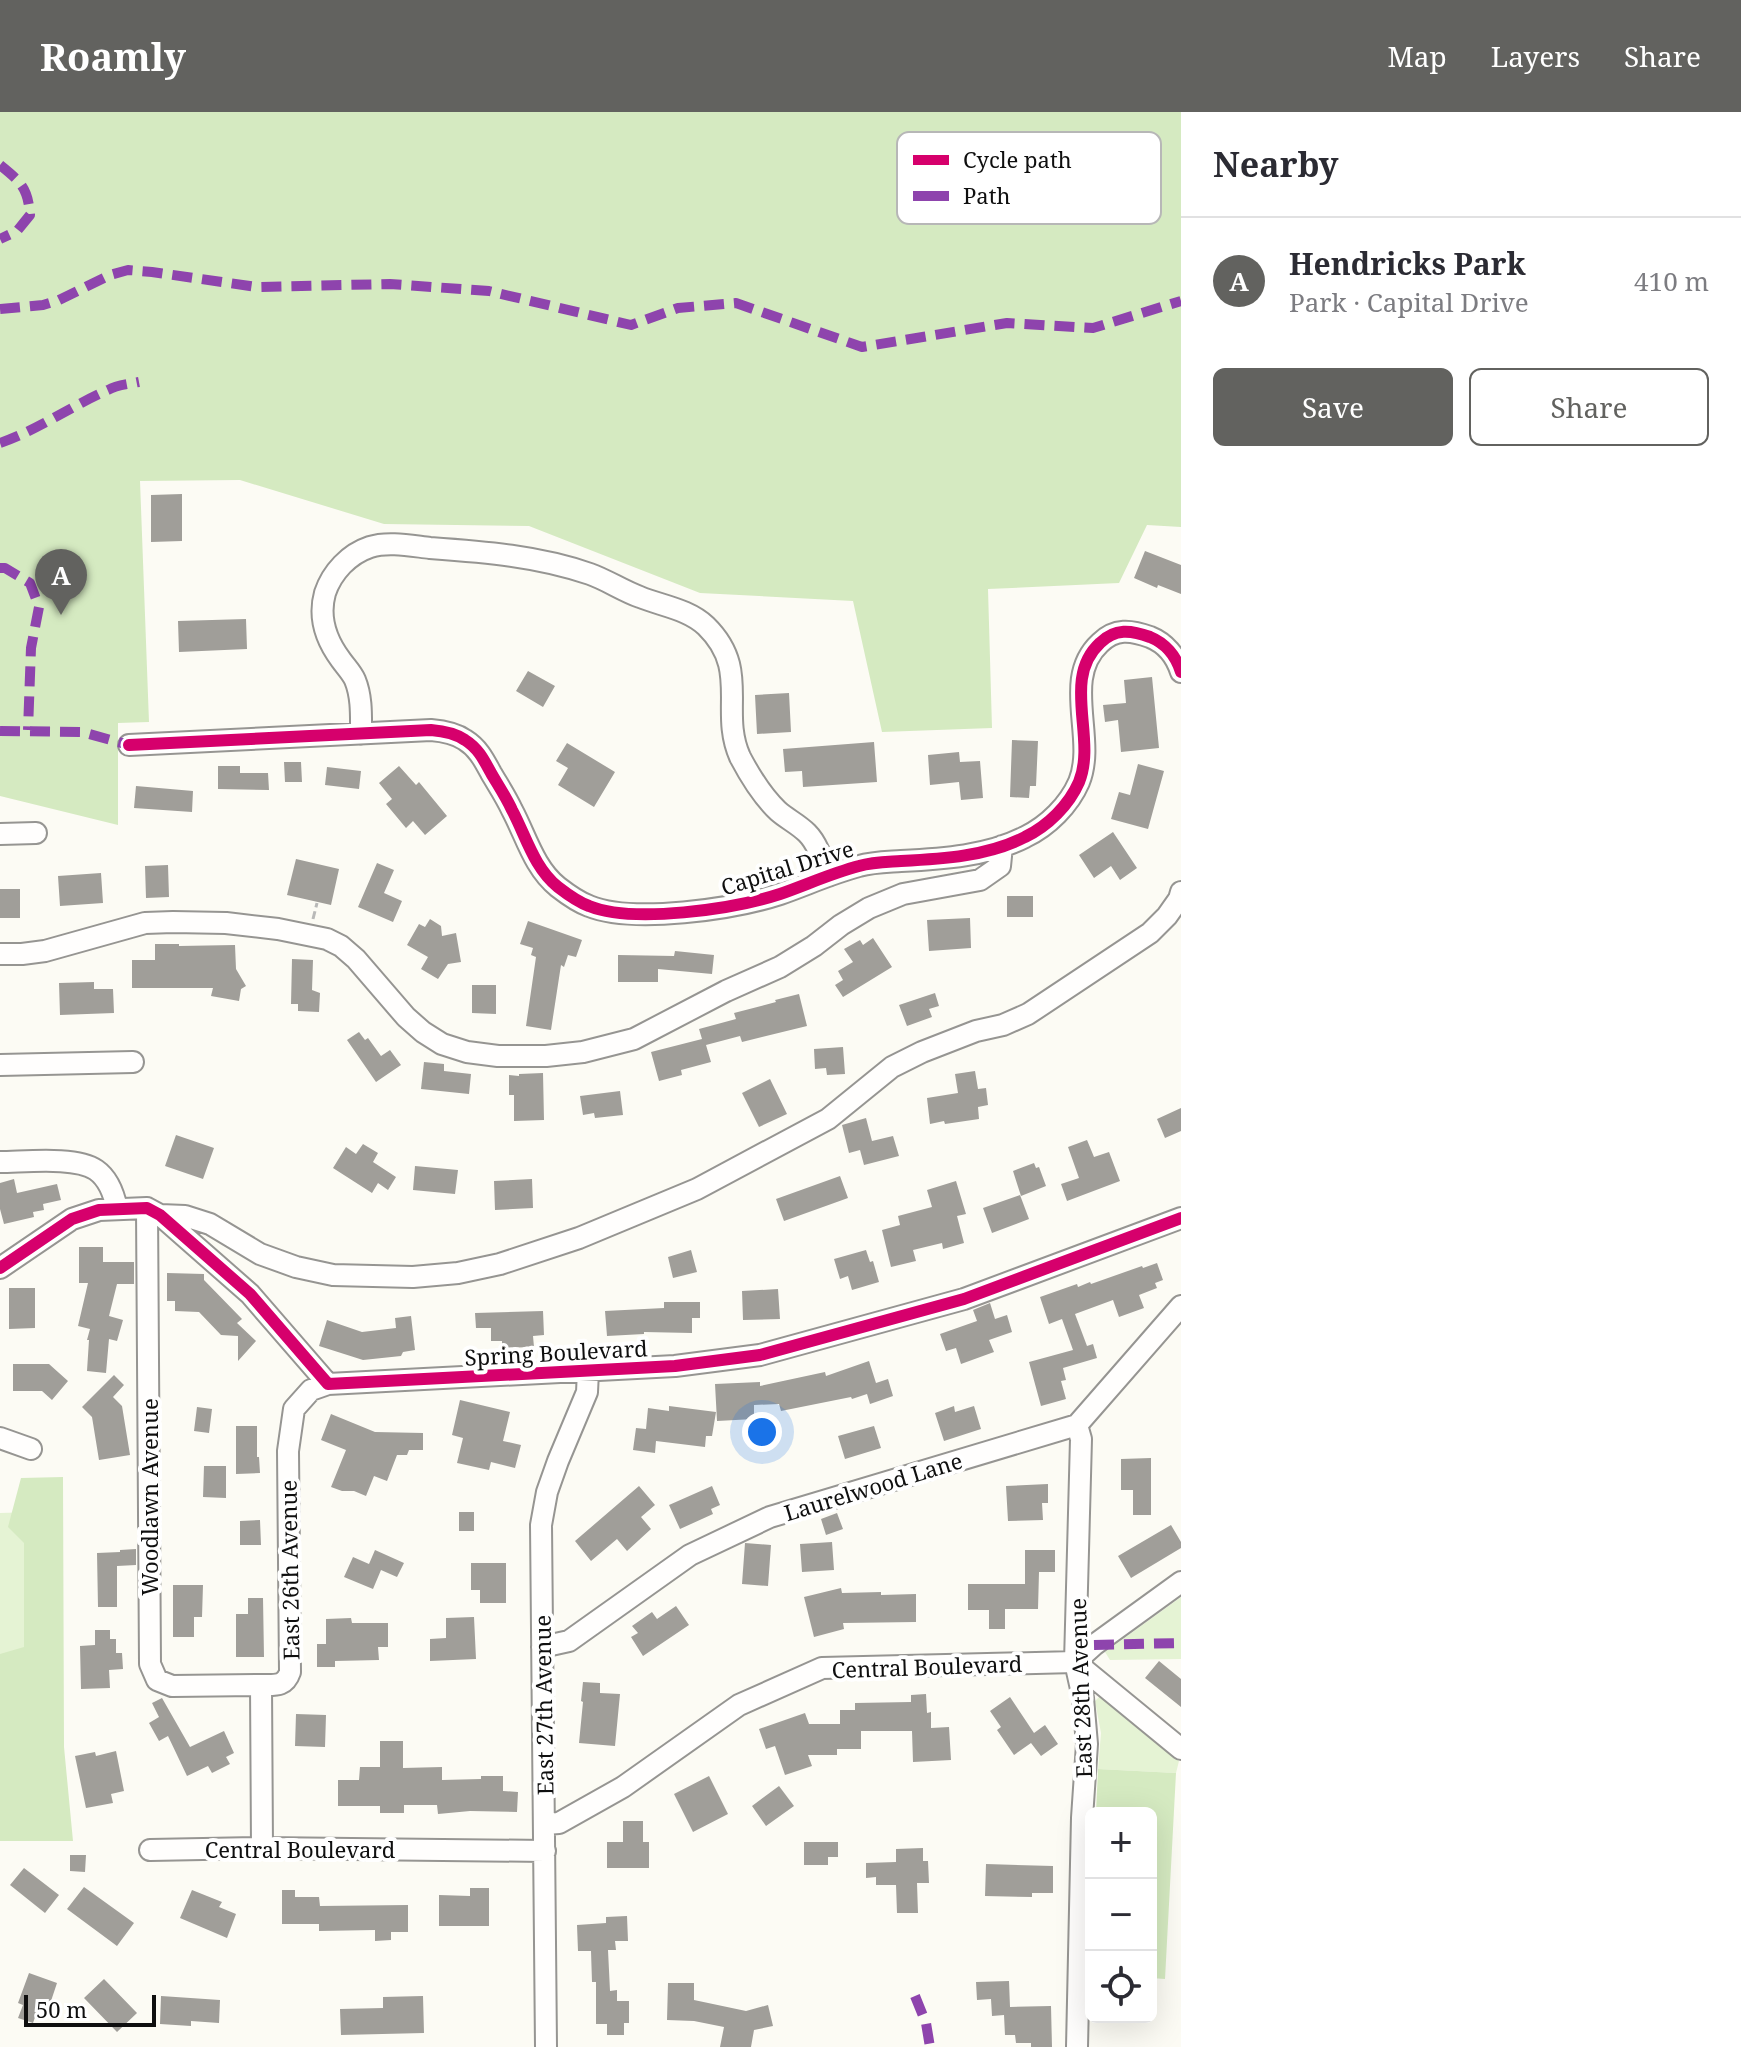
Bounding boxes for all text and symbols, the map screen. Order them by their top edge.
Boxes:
text: Roamly [40,30,186,82]
text: Map [1388,37,1447,75]
text: Layers [1491,37,1580,75]
text: Share [1624,37,1701,75]
legend [897,132,1161,224]
text: Nearby [1213,141,1339,187]
text: Cycle path [963,144,1072,174]
text: Path [963,180,1010,210]
text: Hendricks Park [1289,243,1526,284]
text: A [1229,263,1249,299]
text: 410 m [1634,263,1709,299]
text: Park · Capital Drive [1289,284,1529,320]
button: Save [1213,368,1453,446]
button: Share [1469,368,1709,446]
pin: A [35,549,87,615]
street label: Capital Drive [717,833,857,901]
street label: Spring Boulevard [464,1332,649,1372]
street label: Woodlawn Avenue [134,1398,164,1596]
your location [742,1412,782,1452]
street label: Laurelwood Lane [780,1445,966,1527]
street label: East 26th Avenue [272,1480,306,1660]
street label: East 28th Avenue [1062,1597,1098,1779]
street label: East 27th Avenue [526,1615,560,1795]
street label: Central Boulevard [831,1648,1023,1684]
map controls [1085,1807,1157,2023]
button: + [1085,1807,1157,1879]
street label: Central Boulevard [205,1834,396,1864]
button: − [1085,1879,1157,1951]
button: locate [1085,1951,1157,2023]
scale bar [24,1991,156,2027]
text: 50 m [36,1994,87,2024]

